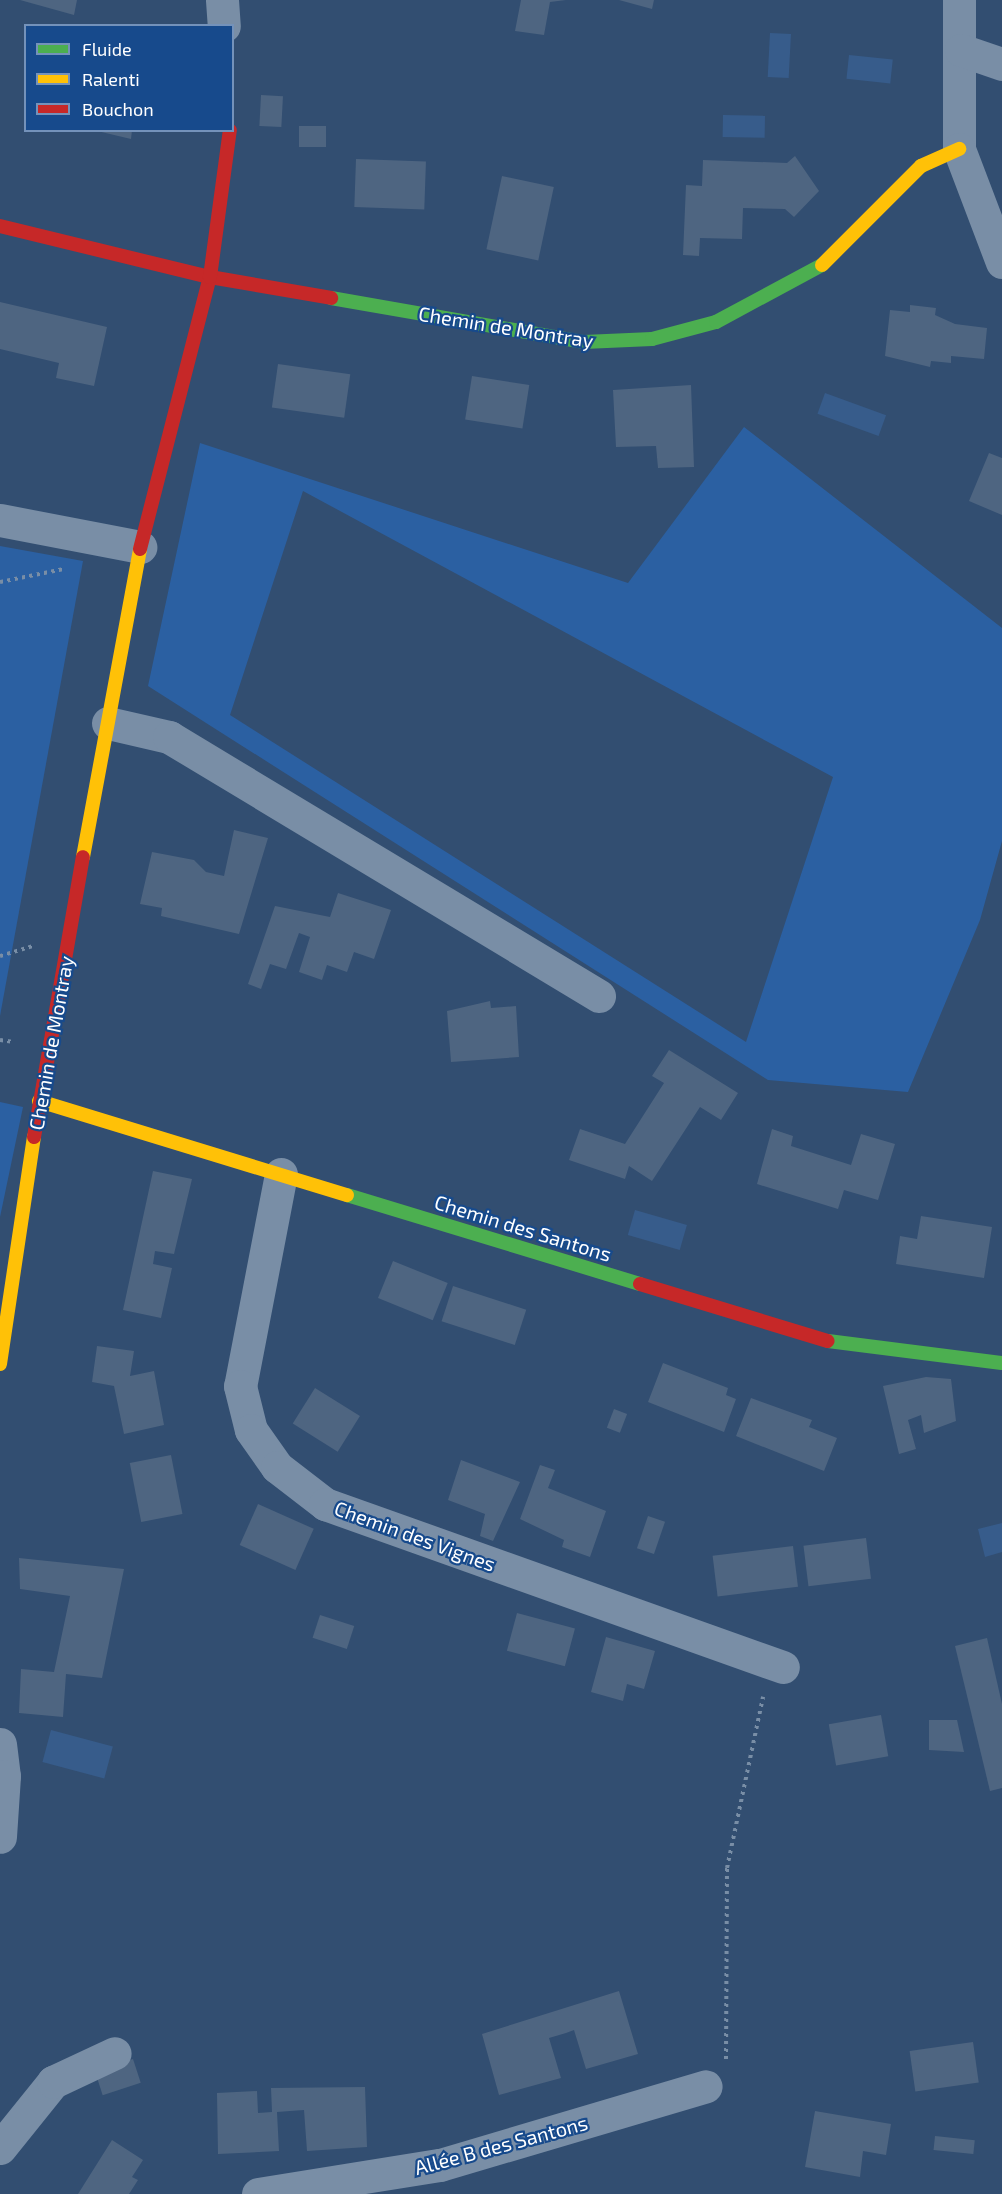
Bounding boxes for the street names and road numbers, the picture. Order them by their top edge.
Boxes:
street label: Chemin de Montray [417,301,595,353]
street label: Chemin de Montray [24,954,78,1132]
street label: Chemin des Santons [432,1190,614,1266]
street label: Chemin des Vignes [331,1496,499,1576]
street label: Allée B des Santons [412,2110,590,2180]

